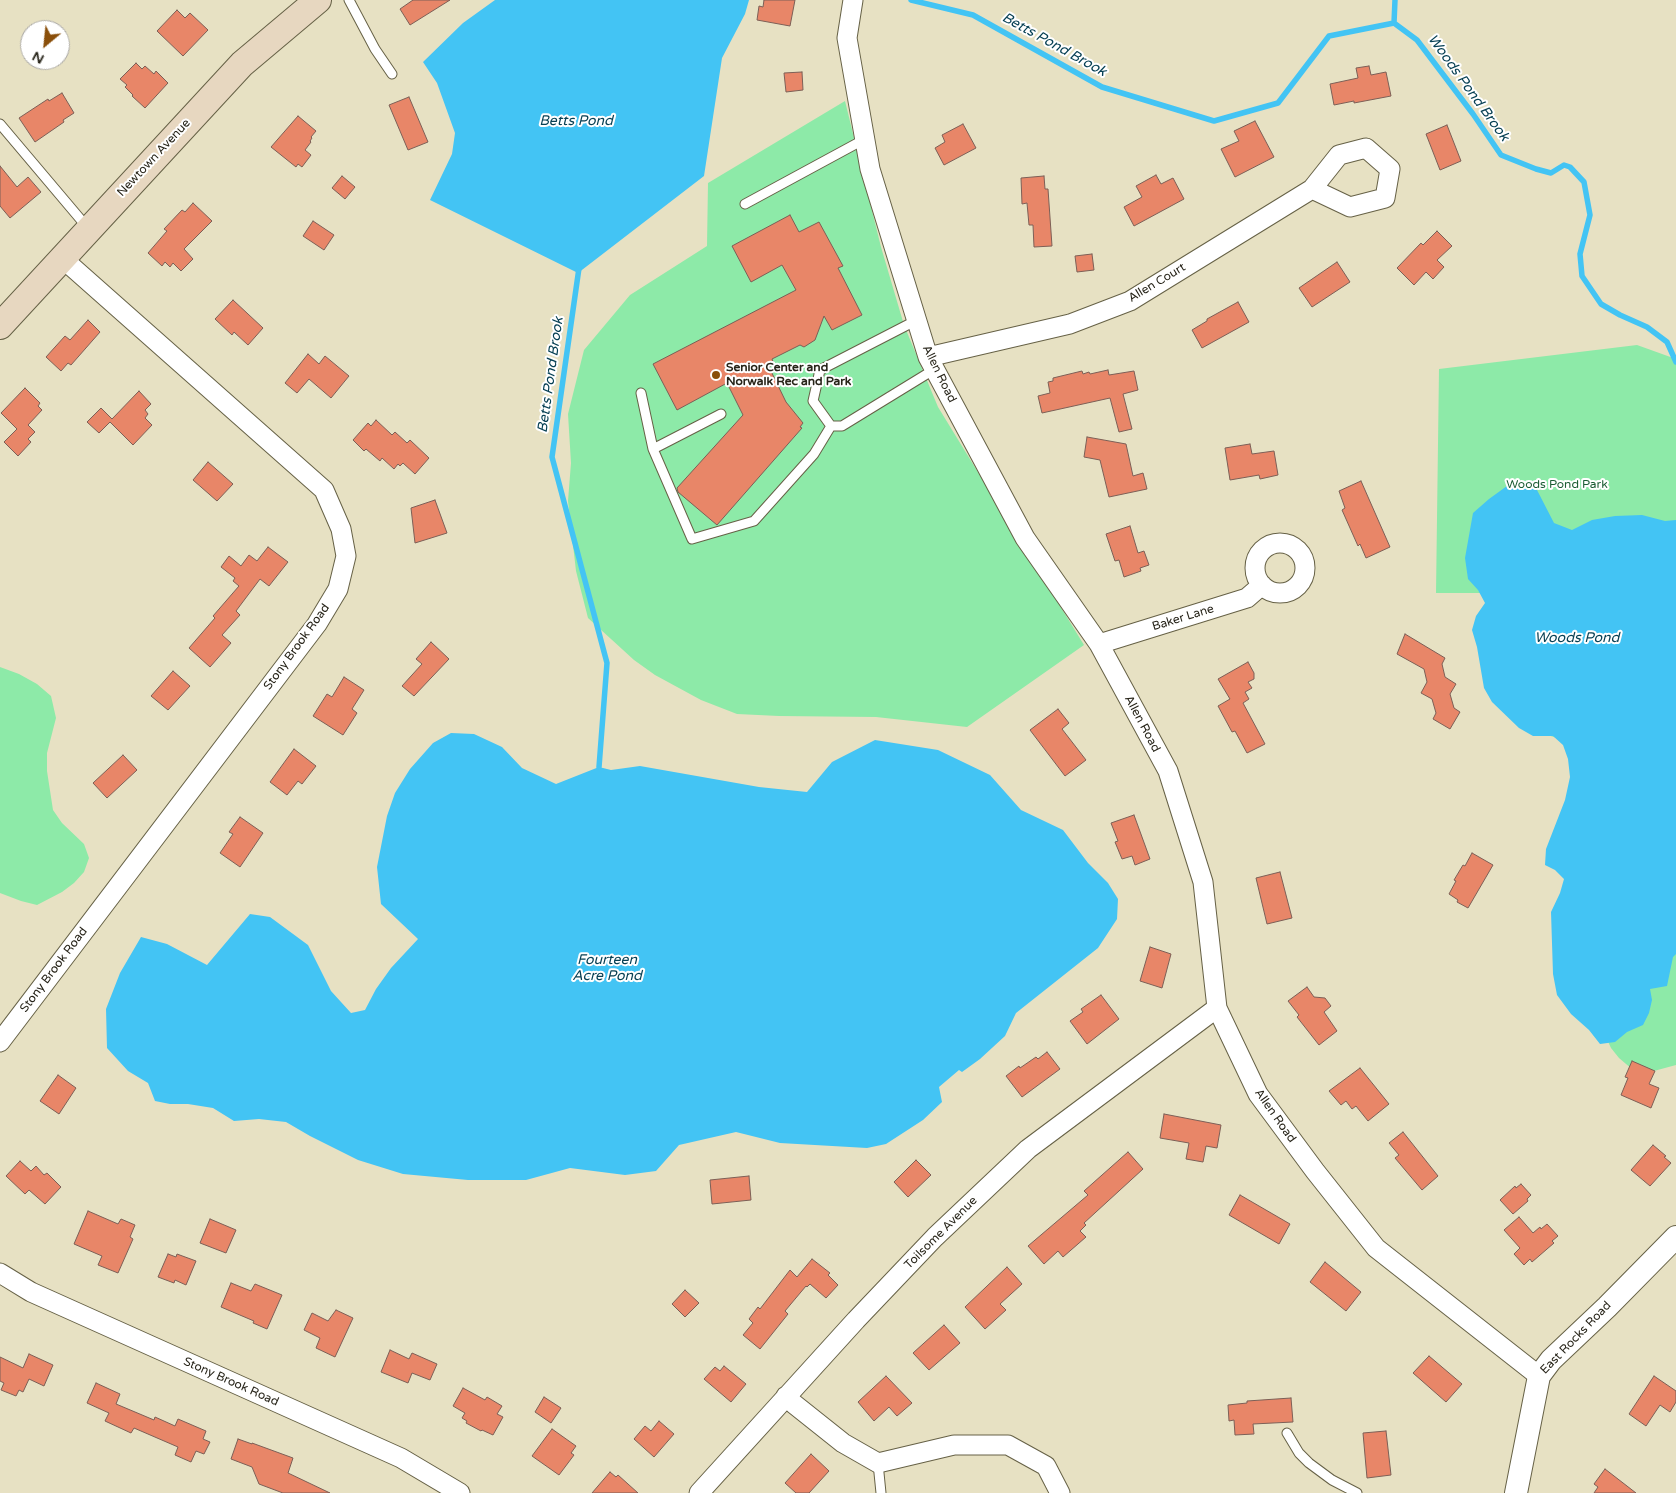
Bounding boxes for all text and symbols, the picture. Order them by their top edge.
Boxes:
water label: Betts Pond Brook [999,9,1109,81]
north arrow [20,20,70,70]
water label: Woods Pond Brook [1424,31,1512,145]
text: N [29,48,47,68]
water label: Betts Pond [539,113,613,129]
street label: Newtown Avenue [114,116,194,200]
street label: Allen Court [1126,260,1188,306]
water label: Betts Pond Brook [535,316,567,434]
street label: Allen Road [919,343,959,405]
place label: Senior Center and Norwalk Rec and Park [726,361,851,389]
marker: Senior Center and Norwalk Rec and Park [710,369,722,381]
park label: Woods Pond Park [1506,478,1608,492]
street label: Stony Brook Road [261,601,333,693]
street label: Baker Lane [1150,602,1216,634]
water label: Woods Pond [1535,630,1619,646]
street label: Allen Road [1121,693,1163,755]
street label: Stony Brook Road [17,925,91,1015]
water label: Fourteen Acre Pond [572,952,642,984]
street label: Allen Road [1251,1086,1299,1146]
street label: Toilsome Avenue [902,1194,980,1272]
street label: East Rocks Road [1538,1299,1614,1377]
street label: Stony Brook Road [181,1355,281,1409]

